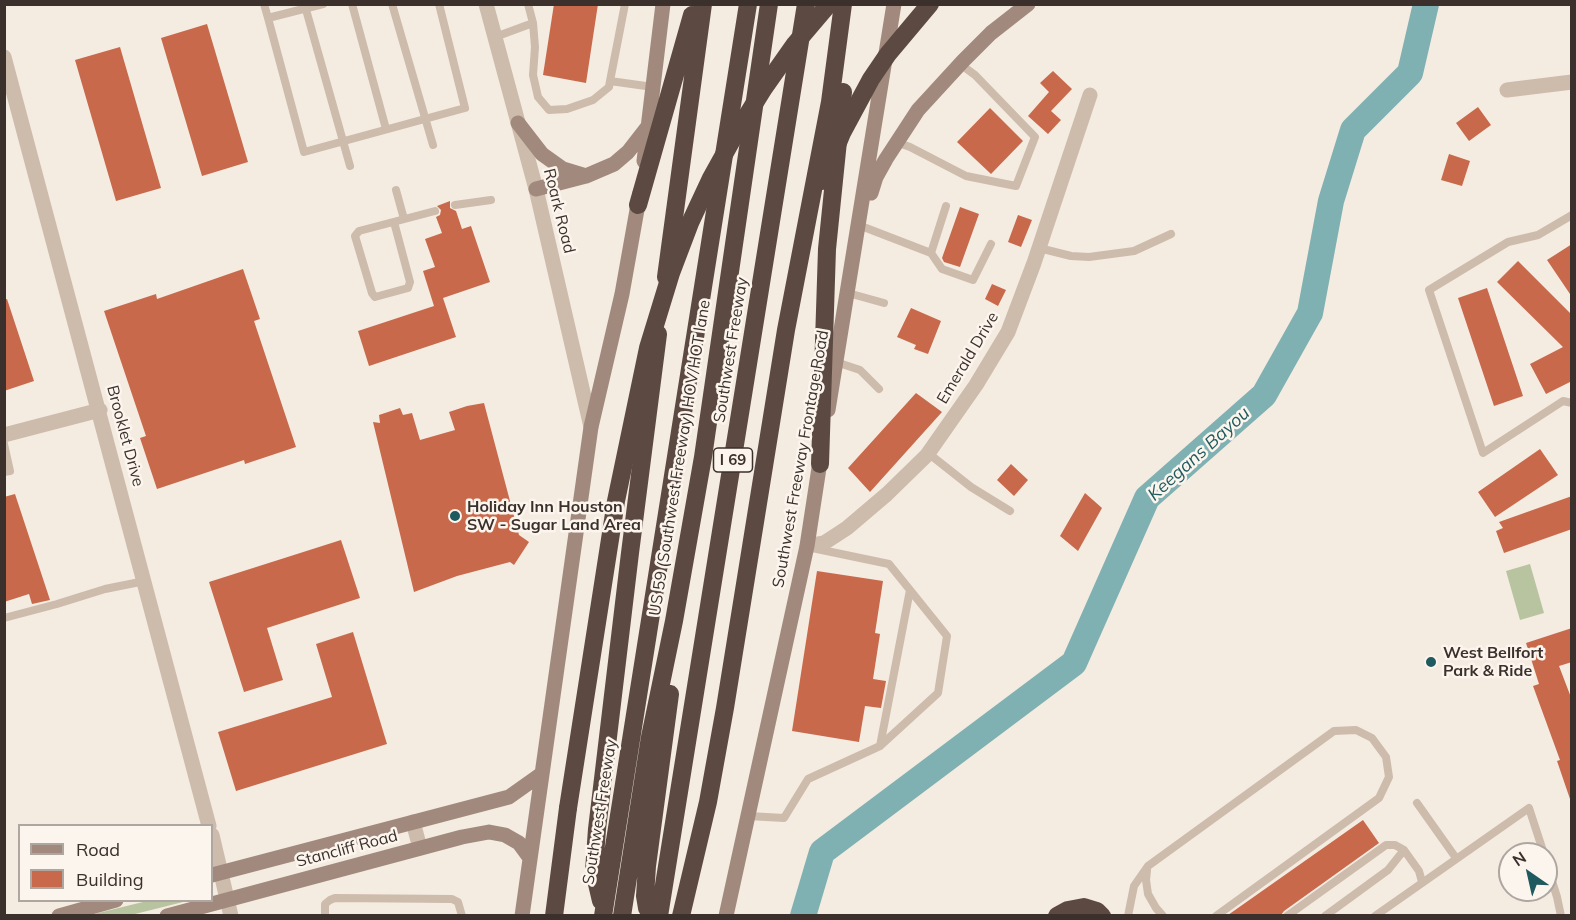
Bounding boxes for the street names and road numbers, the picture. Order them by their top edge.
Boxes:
street label: Roark Road [539,166,579,256]
street label: Southwest Freeway [710,276,752,424]
street label: US 59 (Southwest Freeway) HOV/HOT lane [646,299,714,617]
street label: Emerald Drive [933,309,1003,407]
street label: Southwest Freeway Frontage Road [769,329,833,589]
street label: Brooklet Drive [102,383,148,489]
road number: I 69 [714,448,752,472]
street label: Southwest Freeway [579,738,621,886]
street label: Stancliff Road [294,826,400,872]

